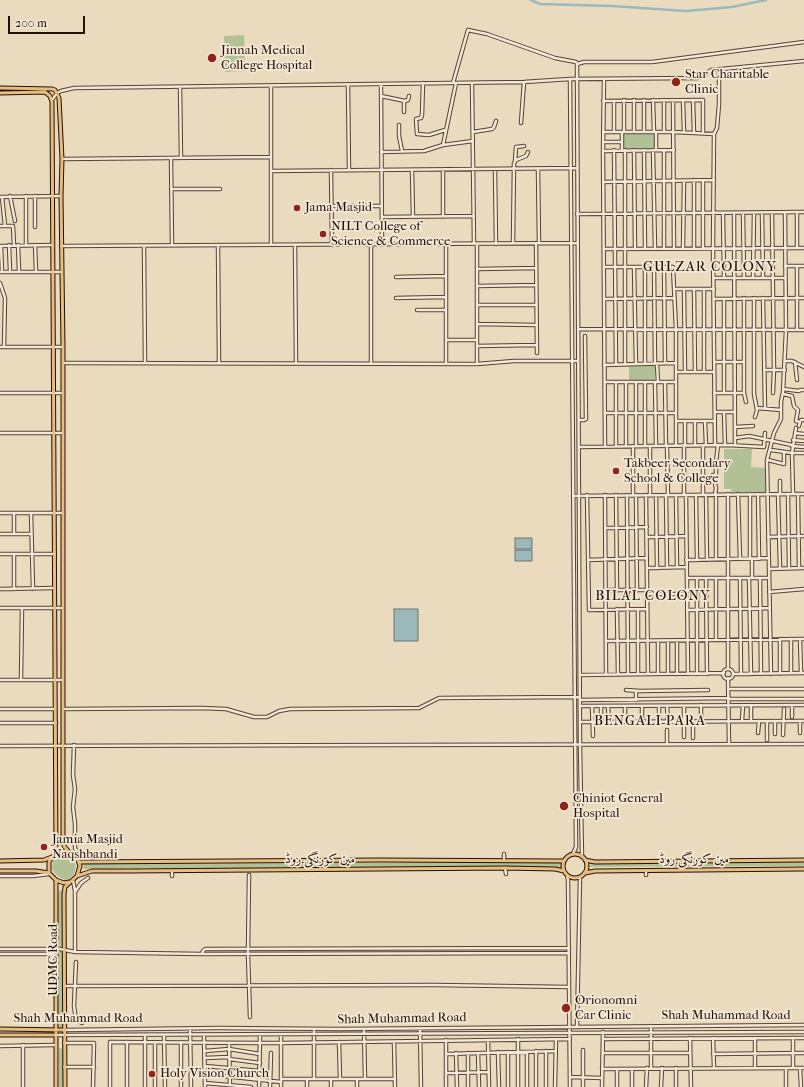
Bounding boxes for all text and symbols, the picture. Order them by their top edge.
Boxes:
scale bar [10,8,87,34]
text: 200 m [15,16,47,30]
place label: Jinnah Medical College Hospital [221,43,312,74]
marker: Jinnah Medical College Hospital [206,52,218,64]
place label: Star Charitable Clinic [685,67,769,98]
marker: Star Charitable Clinic [670,76,682,88]
place label: Jama Masjid [305,200,372,216]
marker: Jama Masjid [292,203,302,213]
place label: NILT College of Science & Commerce [331,219,450,250]
marker: NILT College of Science & Commerce [318,229,328,239]
district label: GULZAR COLONY [643,260,777,276]
place label: Takbeer Secondary School & College [624,456,731,487]
marker: Takbeer Secondary School & College [611,466,621,476]
district label: BILAL COLONY [595,589,711,605]
district label: BENGALI PARA [594,714,706,730]
place label: Chiniot General Hospital [573,791,663,822]
marker: Chiniot General Hospital [558,800,570,812]
place label: Jamia Masjid Naqshbandi [52,832,123,863]
marker: Jamia Masjid Naqshbandi [39,842,49,852]
street label: مین کورنگی روڈ [285,852,355,868]
street label: مین کورنگی روڈ [659,852,729,868]
street label: UDMC Road [46,924,62,996]
place label: Orionomni Car Clinic [575,993,637,1024]
marker: Orionomni Car Clinic [560,1002,572,1014]
street label: Shah Muhammad Road [662,1008,790,1024]
street label: Shah Muhammad Road [337,1010,467,1028]
street label: Shah Muhammad Road [14,1011,142,1027]
place label: Holy Vision Church [160,1066,269,1082]
marker: Holy Vision Church [147,1069,157,1079]

